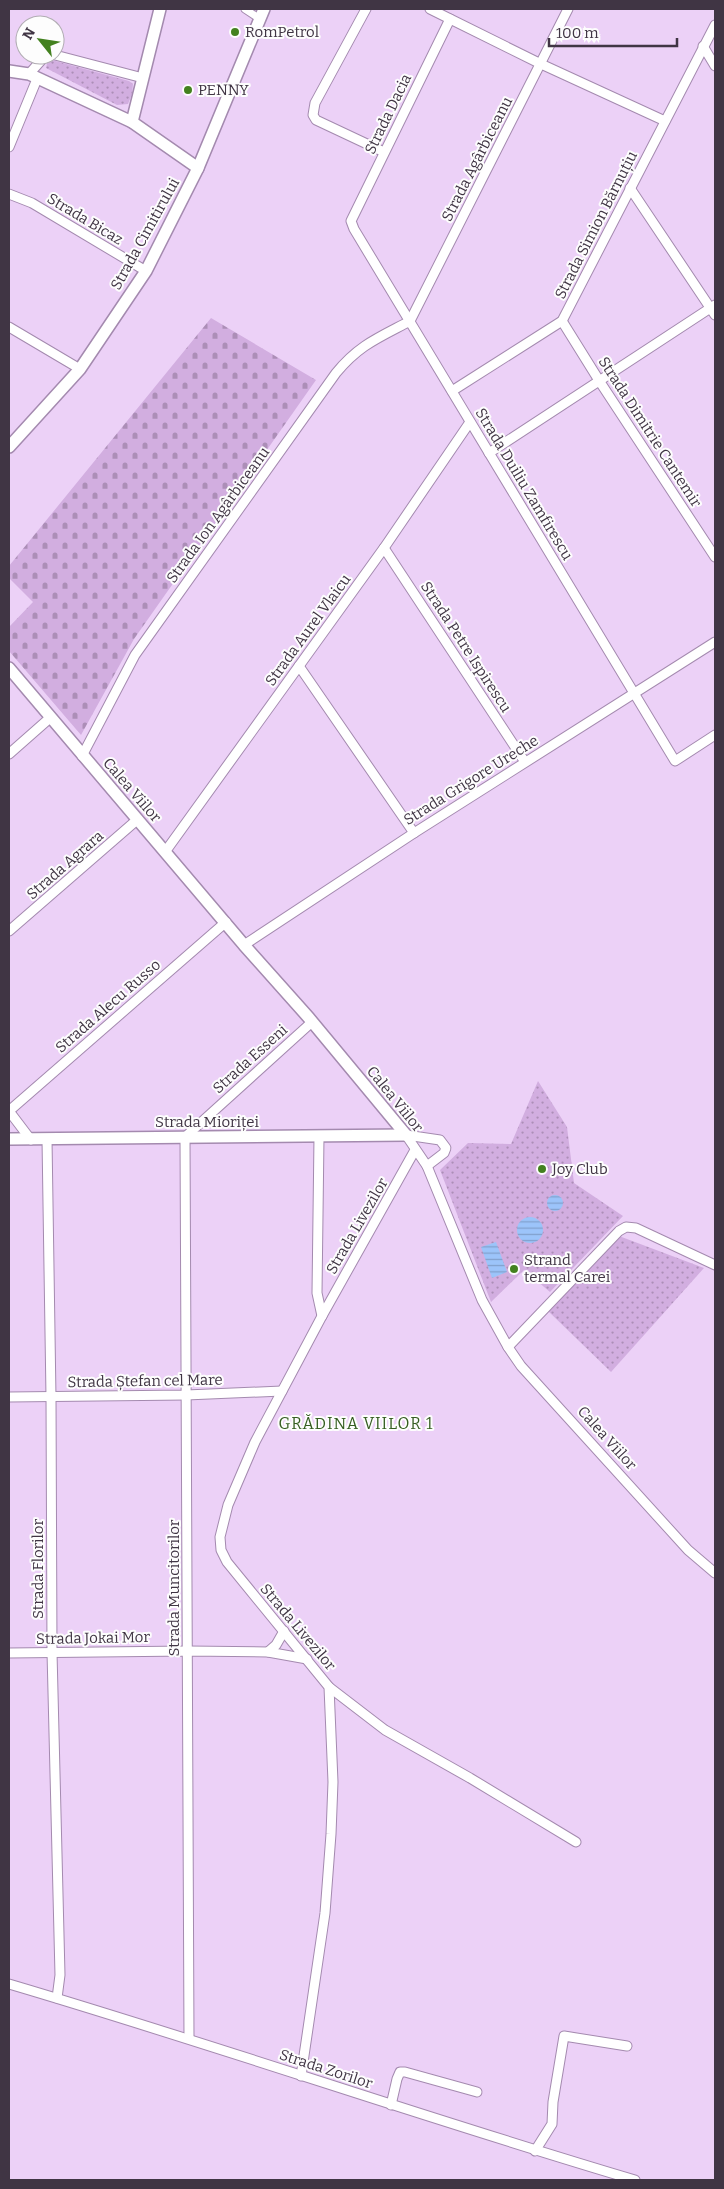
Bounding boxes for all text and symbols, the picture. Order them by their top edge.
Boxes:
north arrow [15,15,65,65]
scale bar [549,15,676,47]
place label: RomPetrol [245,23,319,41]
text: 100 m [556,24,599,42]
text: N [19,25,39,43]
marker: RomPetrol [229,26,241,38]
street label: Strada Dacia [361,71,415,157]
place label: PENNY [198,81,249,99]
marker: PENNY [182,84,194,96]
street label: Strada Agârbiceanu [438,94,516,224]
street label: Strada Simion Bărnuțiu [551,148,642,302]
street label: Strada Cimitirului [107,175,183,293]
street label: Strada Bicaz [44,189,126,249]
street label: Strada Dimitrie Cantemir [595,353,706,511]
street label: Strada Duiliu Zamfirescu [471,405,577,563]
street label: Strada Ion Agârbiceanu [163,444,273,586]
street label: Strada Aurel Vlaicu [261,571,355,689]
street label: Strada Petre Ispirescu [417,578,515,716]
street label: Strada Grigore Ureche [400,731,542,829]
street label: Calea Viilor [99,754,165,826]
street label: Strada Agrara [23,827,107,903]
street label: Strada Alecu Russo [52,956,164,1056]
street label: Strada Esseni [209,1020,291,1097]
street label: Calea Viilor [363,1062,427,1136]
street label: Strada Mioriței [155,1113,259,1132]
place label: Joy Club [551,1160,608,1178]
marker: Joy Club [536,1163,548,1175]
street label: Strada Livezilor [322,1174,392,1277]
place label: Strand termal Carei [524,1251,611,1286]
marker: Strand termal Carei [508,1263,520,1275]
street label: Strada Ștefan cel Mare [67,1371,223,1392]
street label: Calea Viilor [574,1402,641,1474]
district label: GRĂDINA VIILOR 1 [278,1413,434,1433]
street label: Strada Florilor [29,1519,47,1619]
street label: Strada Muncitorilor [165,1519,183,1656]
street label: Strada Livezilor [256,1580,340,1674]
street label: Strada Jokai Mor [36,1628,151,1648]
street label: Strada Zorilor [277,2045,375,2093]

